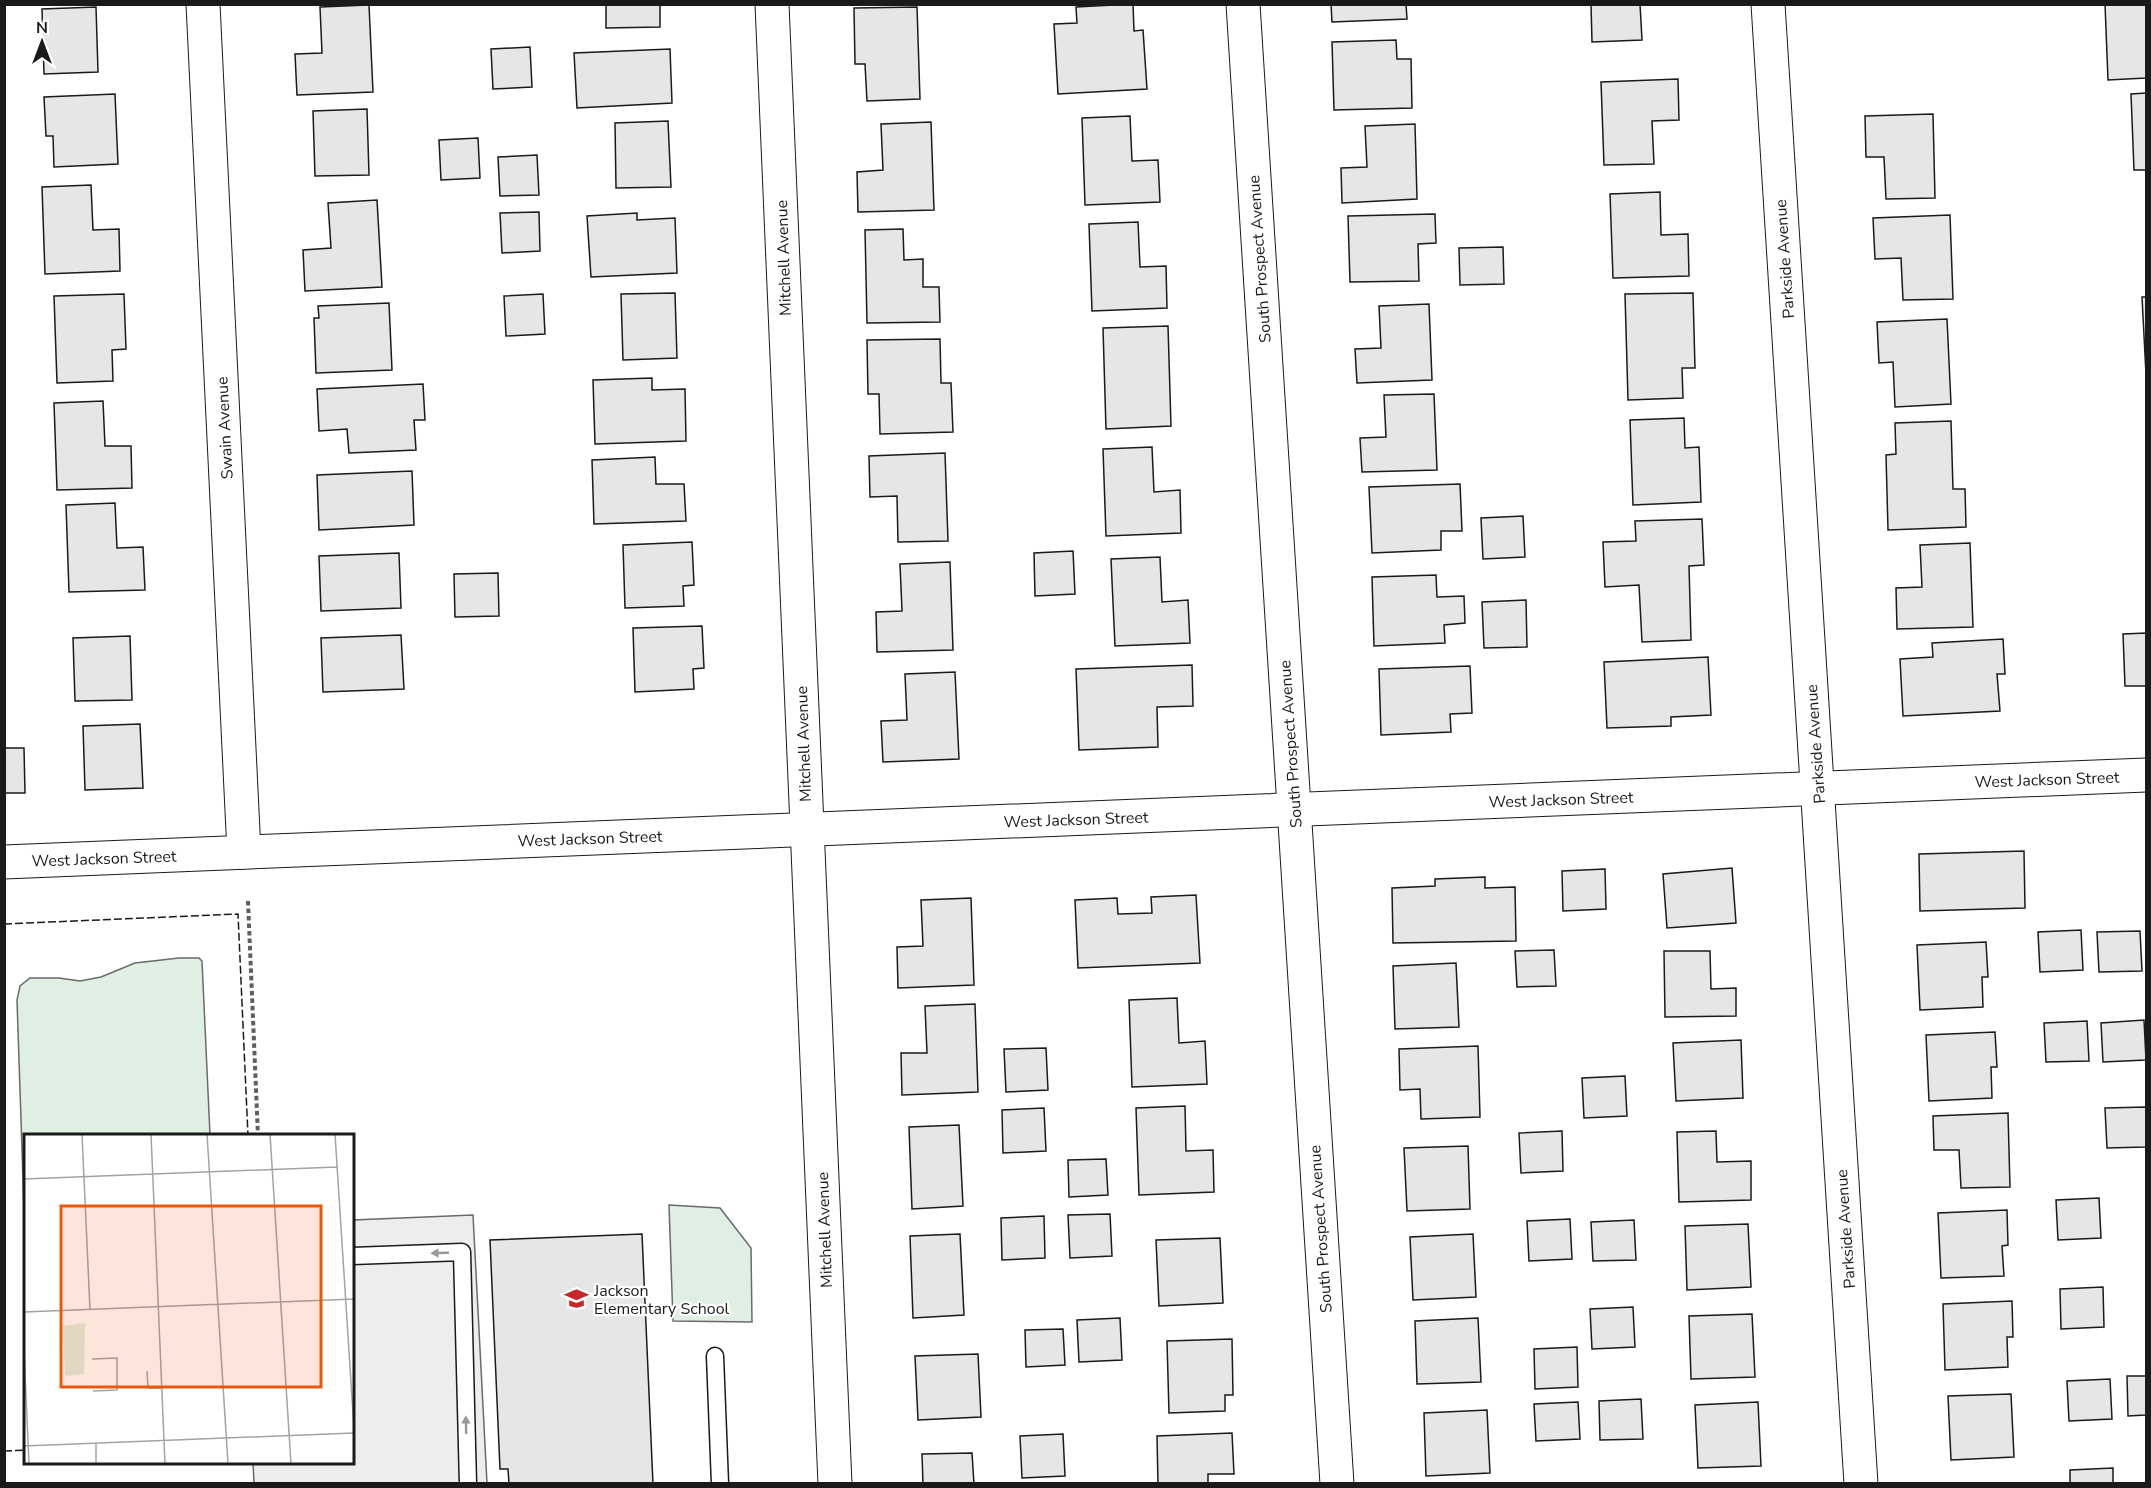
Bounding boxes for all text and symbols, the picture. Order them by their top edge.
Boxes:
north arrow [12,12,72,72]
text: N [36,17,48,39]
street label: South Prospect Avenue [1243,174,1277,344]
street label: Parkside Avenue [1770,198,1800,319]
street label: Mitchell Avenue [771,200,797,316]
street label: Swain Avenue [211,376,239,480]
street label: South Prospect Avenue [1274,659,1308,829]
street label: Parkside Avenue [1801,683,1831,804]
street label: Mitchell Avenue [791,686,817,802]
street label: West Jackson Street [1974,766,2120,794]
street label: West Jackson Street [1488,786,1634,814]
street label: West Jackson Street [1003,806,1149,834]
street label: West Jackson Street [517,825,663,853]
street label: West Jackson Street [31,845,177,873]
inset map [24,1134,354,1464]
street label: South Prospect Avenue [1304,1144,1338,1314]
street label: Parkside Avenue [1831,1168,1861,1289]
street label: Mitchell Avenue [812,1172,838,1288]
one-way arrow [430,1249,449,1258]
place label: Jackson Elementary School [593,1280,730,1320]
school or university icon: Jackson Elementary School [563,1286,589,1312]
one-way arrow [462,1416,471,1435]

